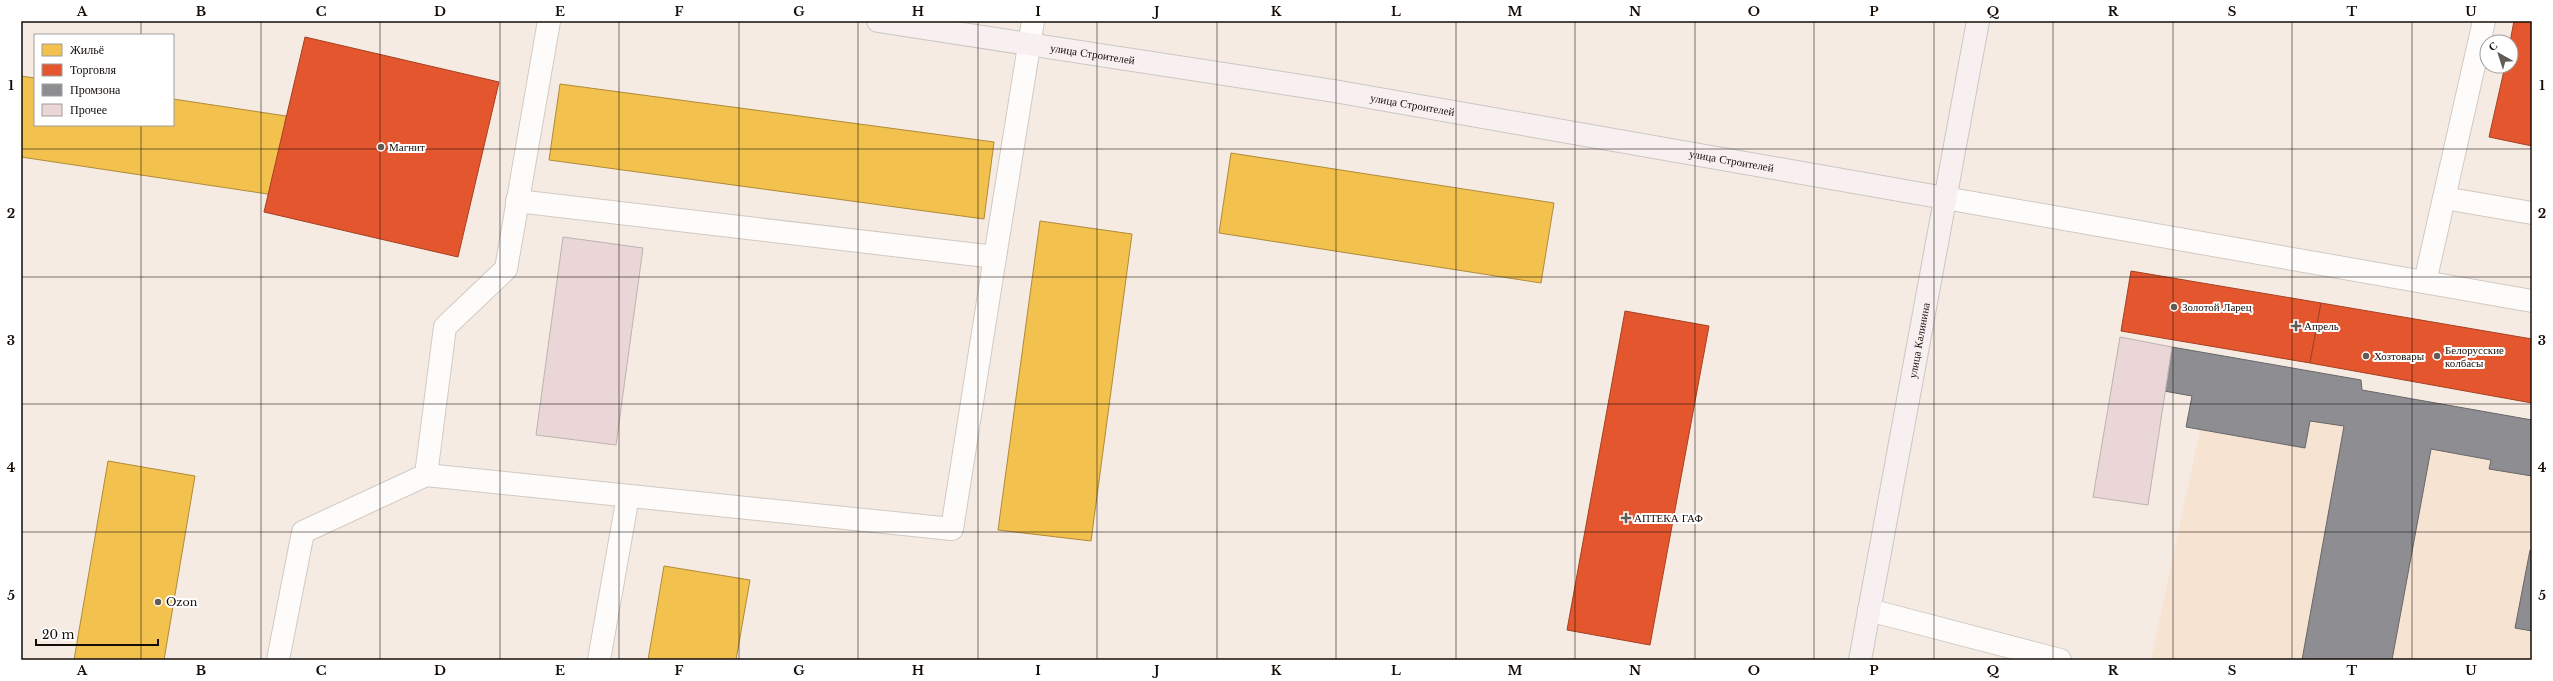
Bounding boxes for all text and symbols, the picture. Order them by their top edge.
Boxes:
text: A [76,3,88,20]
text: B [196,3,206,20]
text: C [316,3,327,20]
text: D [434,3,446,20]
text: E [555,3,565,20]
text: F [675,3,684,20]
text: G [793,3,805,20]
text: H [912,3,924,20]
text: I [1035,3,1041,20]
text: J [1151,3,1160,20]
text: K [1271,3,1282,20]
text: L [1391,3,1401,20]
text: M [1508,3,1523,20]
text: N [1629,3,1641,20]
text: O [1748,3,1760,20]
text: P [1869,3,1879,20]
text: Q [1987,3,2000,20]
text: R [2108,3,2120,20]
text: S [2228,3,2237,20]
text: T [2347,3,2358,20]
text: U [2465,3,2477,20]
legend [34,34,174,126]
north arrow [2479,34,2519,74]
text: С [2485,38,2500,54]
street label: улица Строителей [1049,41,1136,67]
text: Жильё [70,42,104,57]
text: Торговля [70,62,117,77]
text: 1 [8,77,14,94]
text: 1 [2539,77,2545,94]
text: Промзона [70,82,121,97]
street label: улица Строителей [1369,90,1456,119]
text: Прочее [70,102,107,117]
place label: Магнит [389,140,425,154]
marker: Магнит [376,142,386,152]
street label: улица Строителей [1688,146,1775,175]
text: 2 [7,205,15,222]
text: 2 [2538,205,2546,222]
place label: Золотой Ларец [2182,300,2252,314]
street label: улица Калинина [1905,301,1933,379]
marker: Золотой Ларец [2169,302,2179,312]
place label: Апрель [2304,319,2339,333]
marker: Апрель [2291,321,2301,331]
text: 3 [7,332,15,349]
text: 3 [2538,332,2546,349]
place label: Белорусские колбасы [2445,343,2504,370]
place label: Хозтовары [2374,349,2425,363]
marker: Хозтовары [2361,351,2371,361]
marker: Белорусские колбасы [2432,351,2442,361]
text: 4 [7,459,16,476]
text: 4 [2538,459,2547,476]
place label: АПТЕКА ГАФ [1634,511,1703,525]
marker: АПТЕКА ГАФ [1621,513,1631,523]
text: 5 [7,587,15,604]
text: 5 [2538,587,2546,604]
place label: Ozon [166,595,198,609]
marker: Ozon [153,597,163,607]
scale bar [36,621,158,647]
text: 20 m [42,627,74,642]
text: A [76,662,88,679]
text: B [196,662,206,679]
text: C [316,662,327,679]
text: D [434,662,446,679]
text: E [555,662,565,679]
text: F [675,662,684,679]
text: G [793,662,805,679]
text: H [912,662,924,679]
text: I [1035,662,1041,679]
text: J [1151,662,1160,679]
text: K [1271,662,1282,679]
text: L [1391,662,1401,679]
text: M [1508,662,1523,679]
text: N [1629,662,1641,679]
text: O [1748,662,1760,679]
text: P [1869,662,1879,679]
text: Q [1987,662,2000,679]
text: R [2108,662,2120,679]
text: S [2228,662,2237,679]
text: T [2347,662,2358,679]
text: U [2465,662,2477,679]

